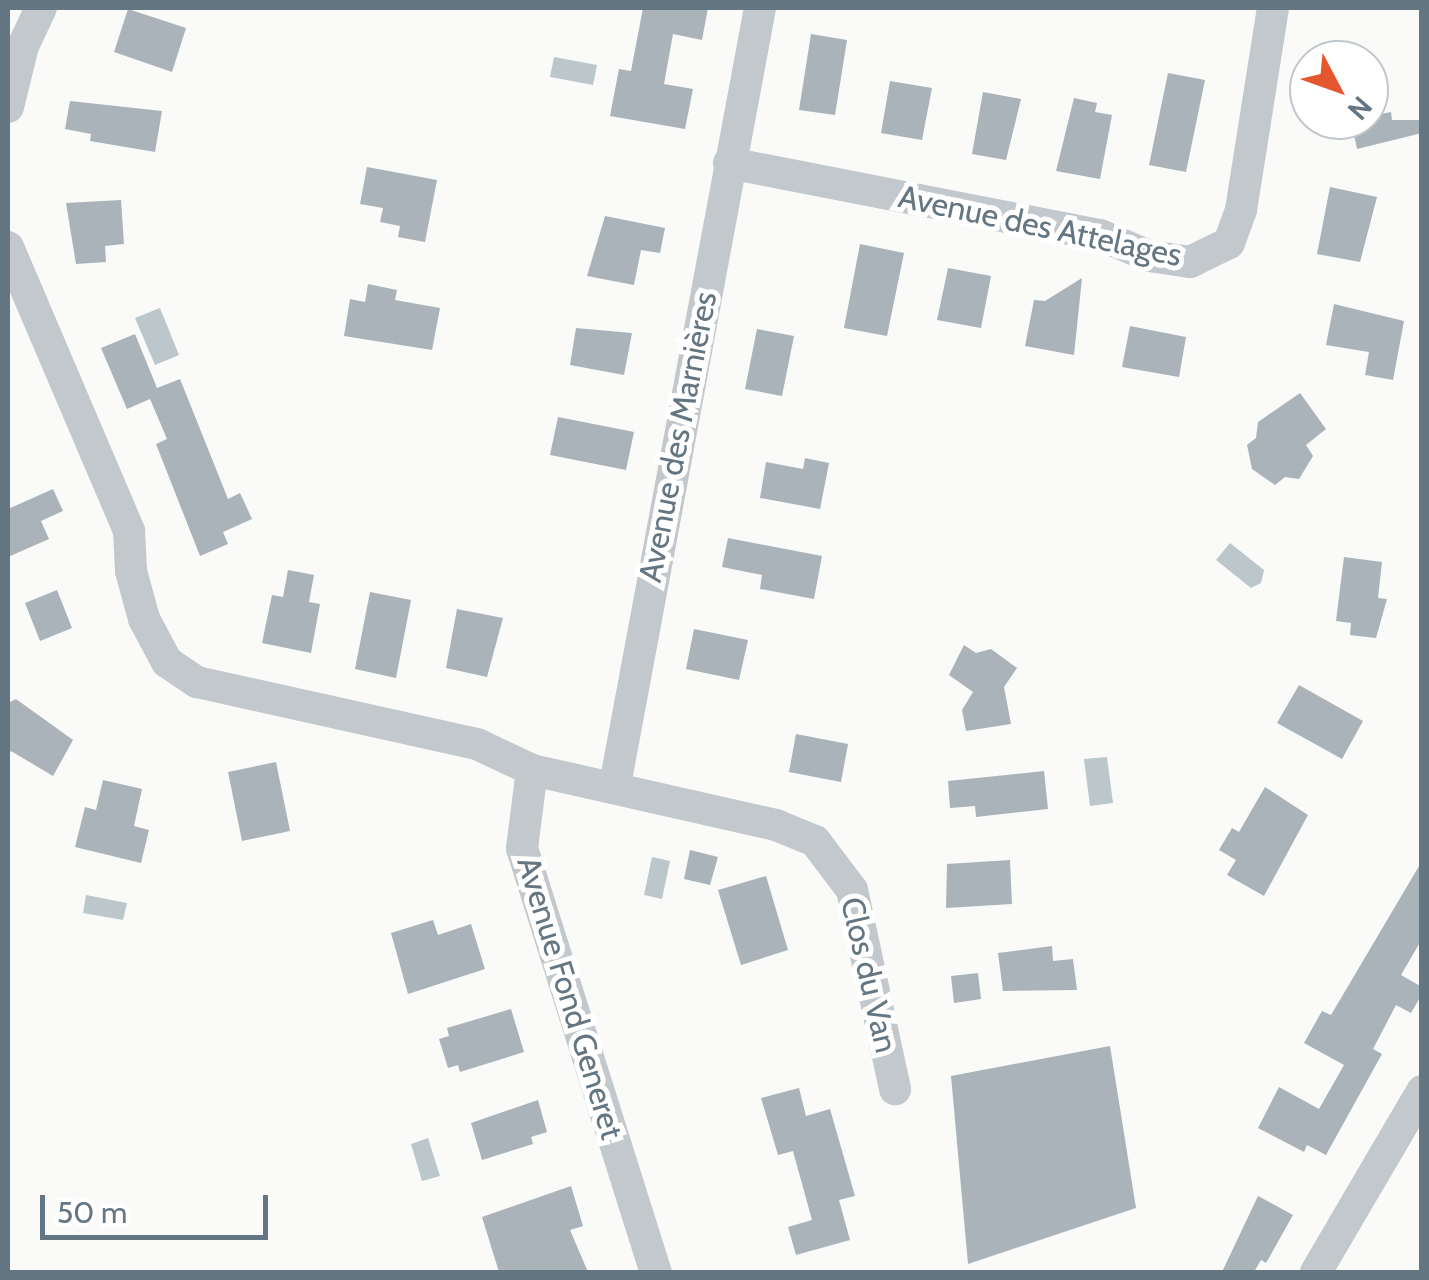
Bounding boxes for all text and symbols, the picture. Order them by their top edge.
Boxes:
north arrow [1289,40,1389,140]
text: N [1341,90,1379,127]
street label: Avenue des Attelages [895,177,1185,275]
street label: Avenue des Marnières [631,289,725,585]
street label: Avenue Fond Generet [509,852,631,1144]
street label: Clos du Van [832,894,906,1056]
scale bar [45,1175,272,1237]
text: 50 m [57,1194,127,1231]

